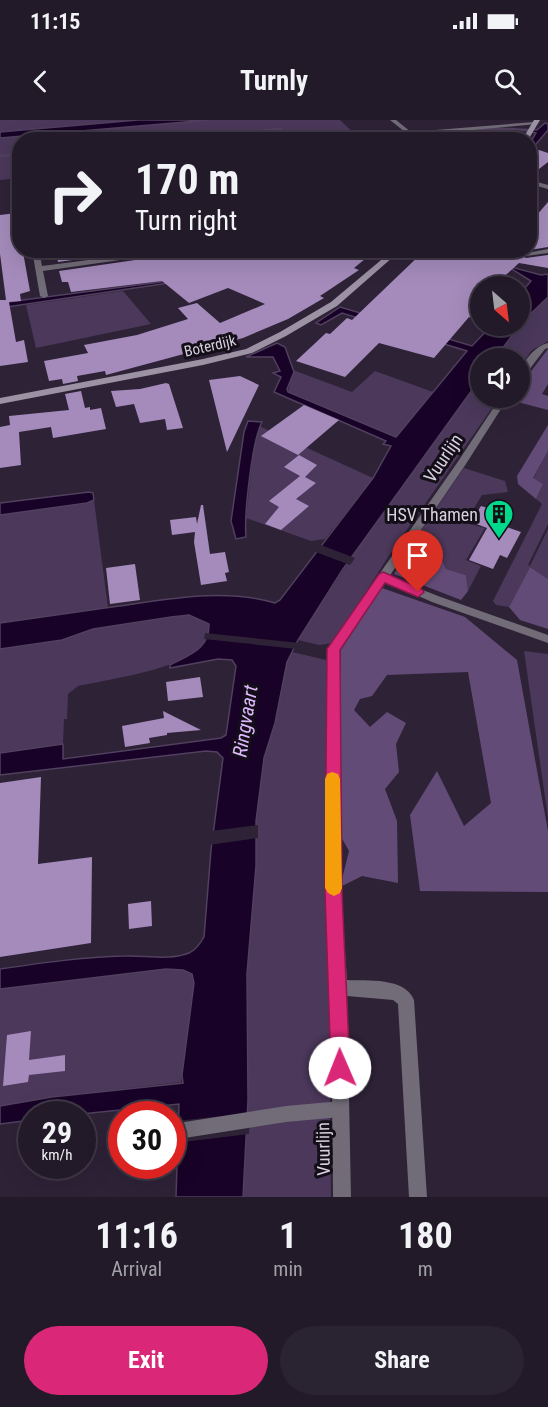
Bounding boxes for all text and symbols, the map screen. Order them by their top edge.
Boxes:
text: 11:15 [30,9,81,34]
icon: back [24,65,57,98]
text: Turnly [240,65,308,97]
icon: search [491,65,524,98]
text: 170 m [135,155,240,204]
icon: right [36,156,114,234]
text: Turn right [135,205,237,237]
north arrow [470,276,530,336]
map controls [470,276,530,408]
street label: Boterdijk [182,331,238,361]
button: sound [470,348,530,408]
street label: Vuurlijn [419,430,467,486]
building icon: HSV Thamen [483,498,515,540]
place label: HSV Thamen [386,504,478,525]
pin [392,530,443,592]
icon: arrive [401,539,434,572]
water label: Ringvaart [227,683,263,759]
position arrow [308,1036,372,1100]
speed limit sign: 30 [108,1101,186,1179]
text: 29 [42,1115,72,1150]
street label: Vuurlijn [312,1122,334,1176]
text: km/h [42,1146,72,1164]
text: 11:16 [95,1215,178,1257]
text: 1 [279,1215,297,1257]
text: 180 [398,1215,453,1257]
text: Arrival [111,1257,162,1281]
text: min [273,1257,303,1281]
text: m [418,1257,433,1281]
button: Exit [24,1326,268,1395]
button: Share [280,1326,524,1395]

